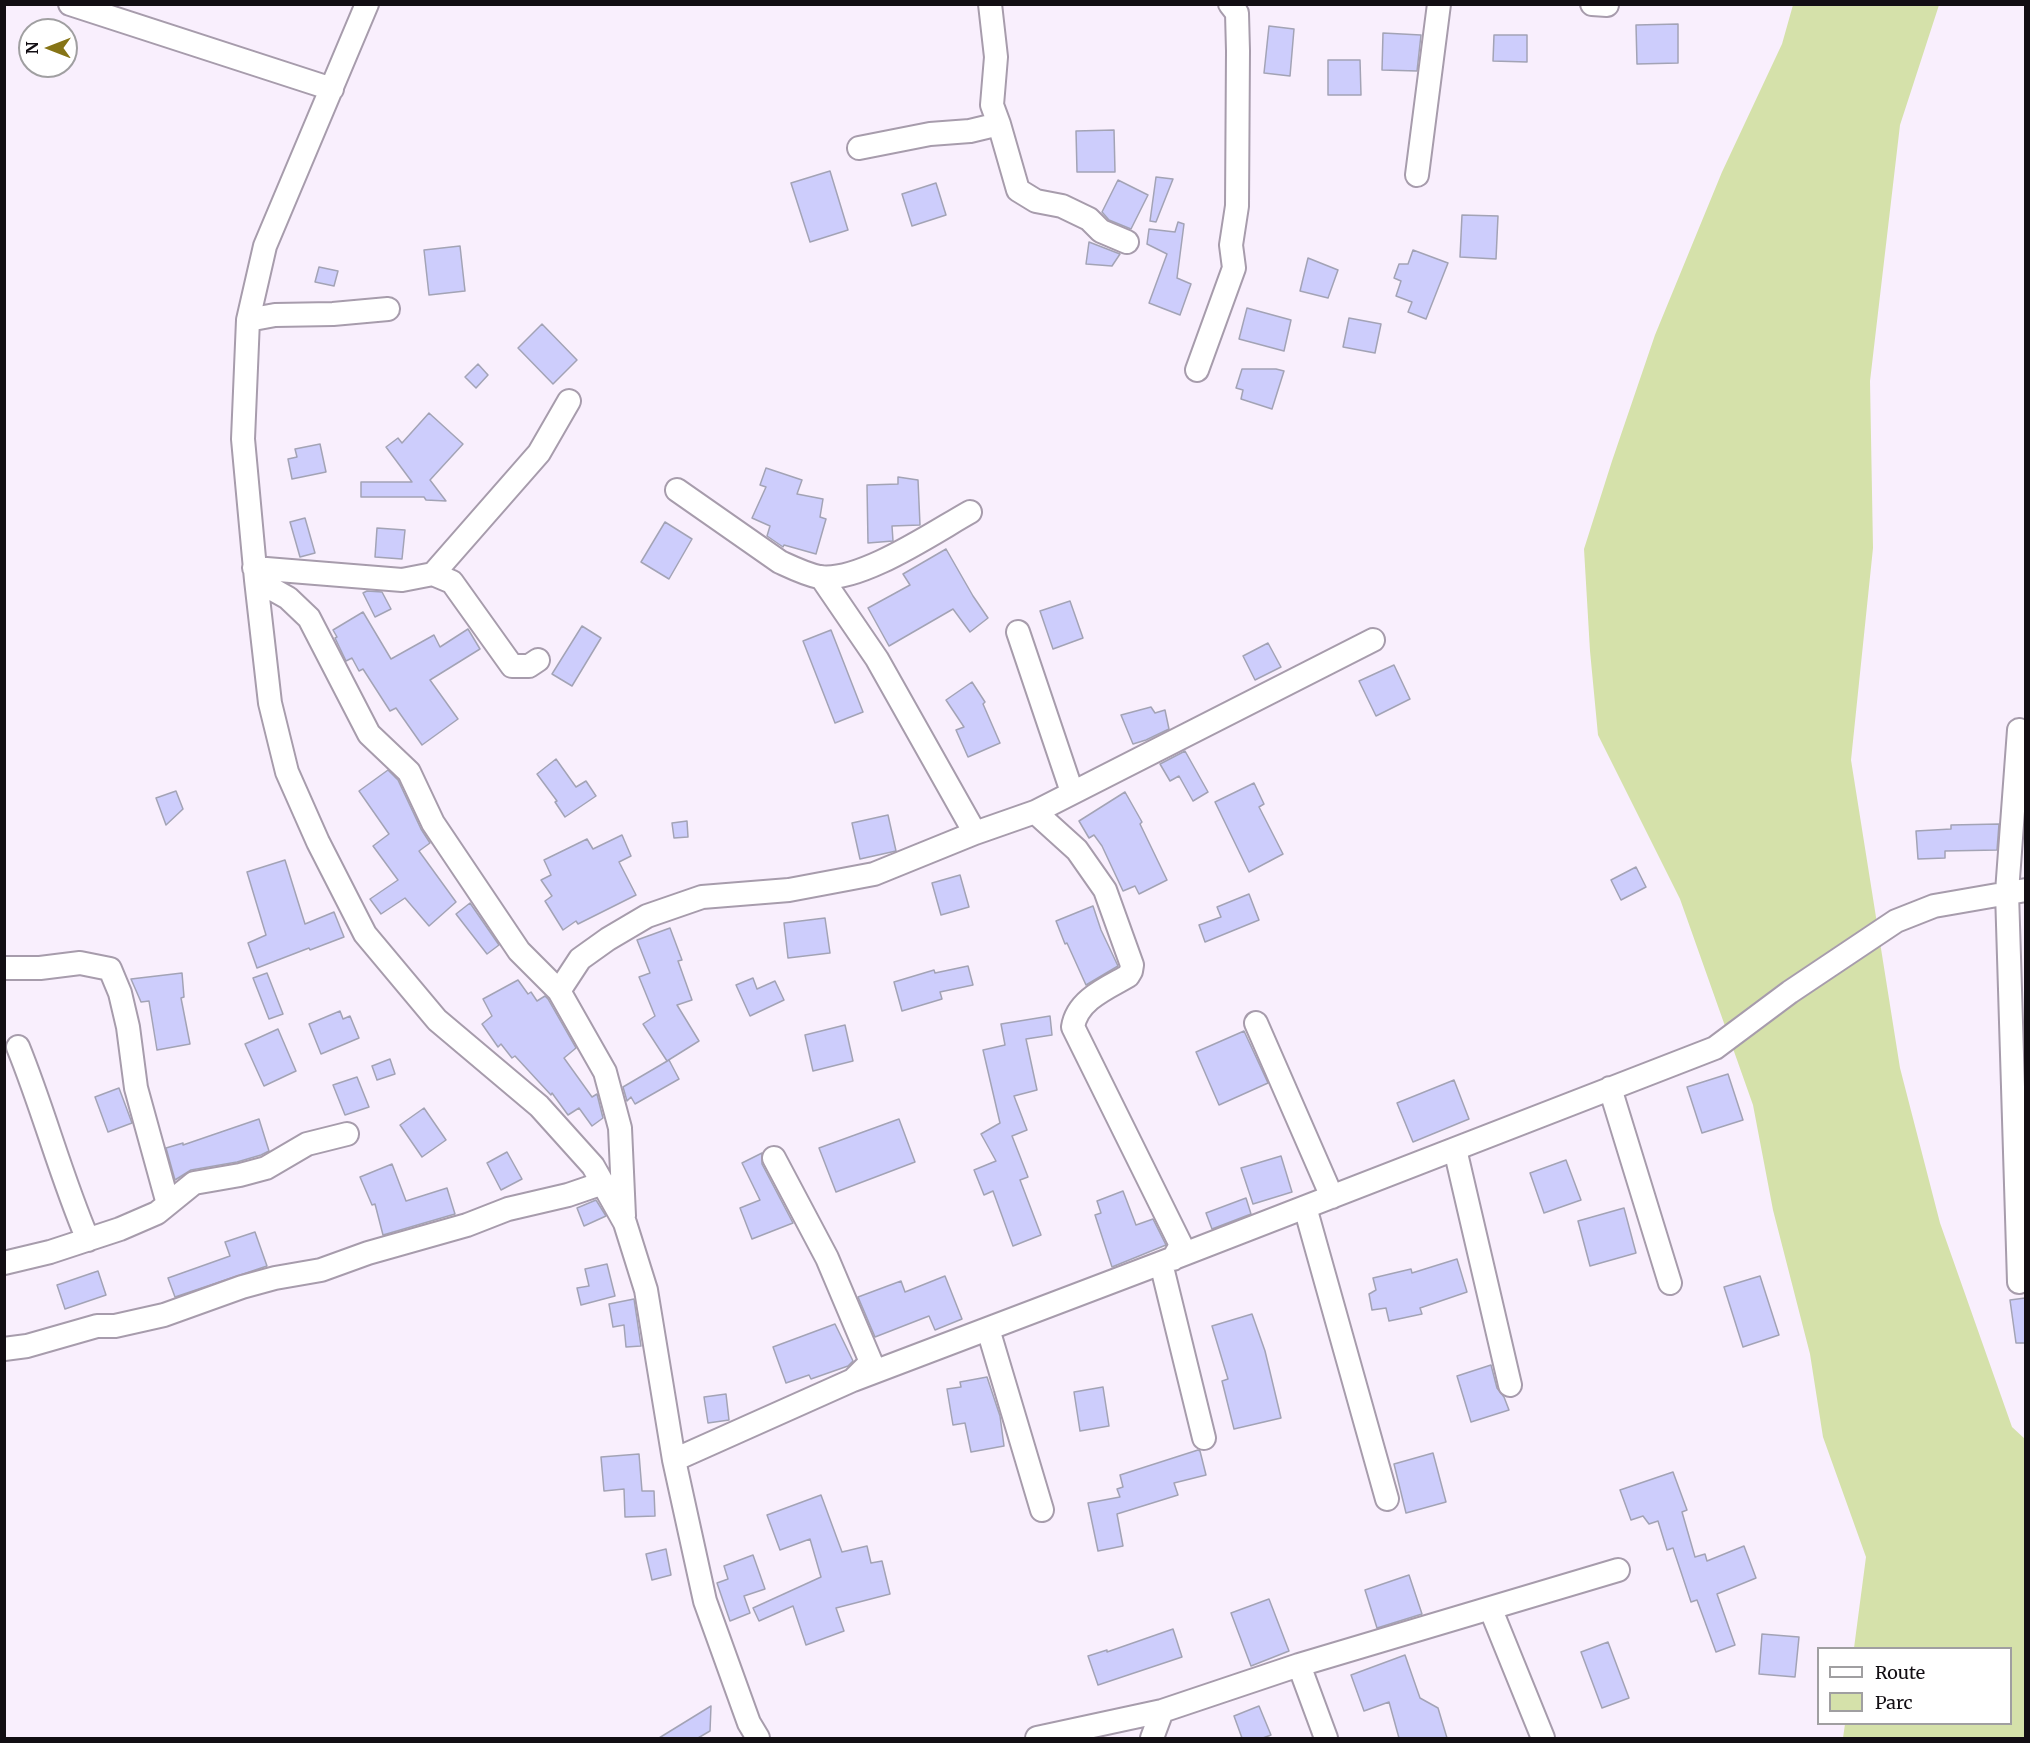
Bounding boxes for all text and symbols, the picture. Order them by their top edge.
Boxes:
north arrow [18,18,78,78]
text: N [22,42,42,54]
legend [1817,1647,2012,1725]
text: Route [1875,1661,1925,1684]
text: Parc [1875,1691,1913,1714]

